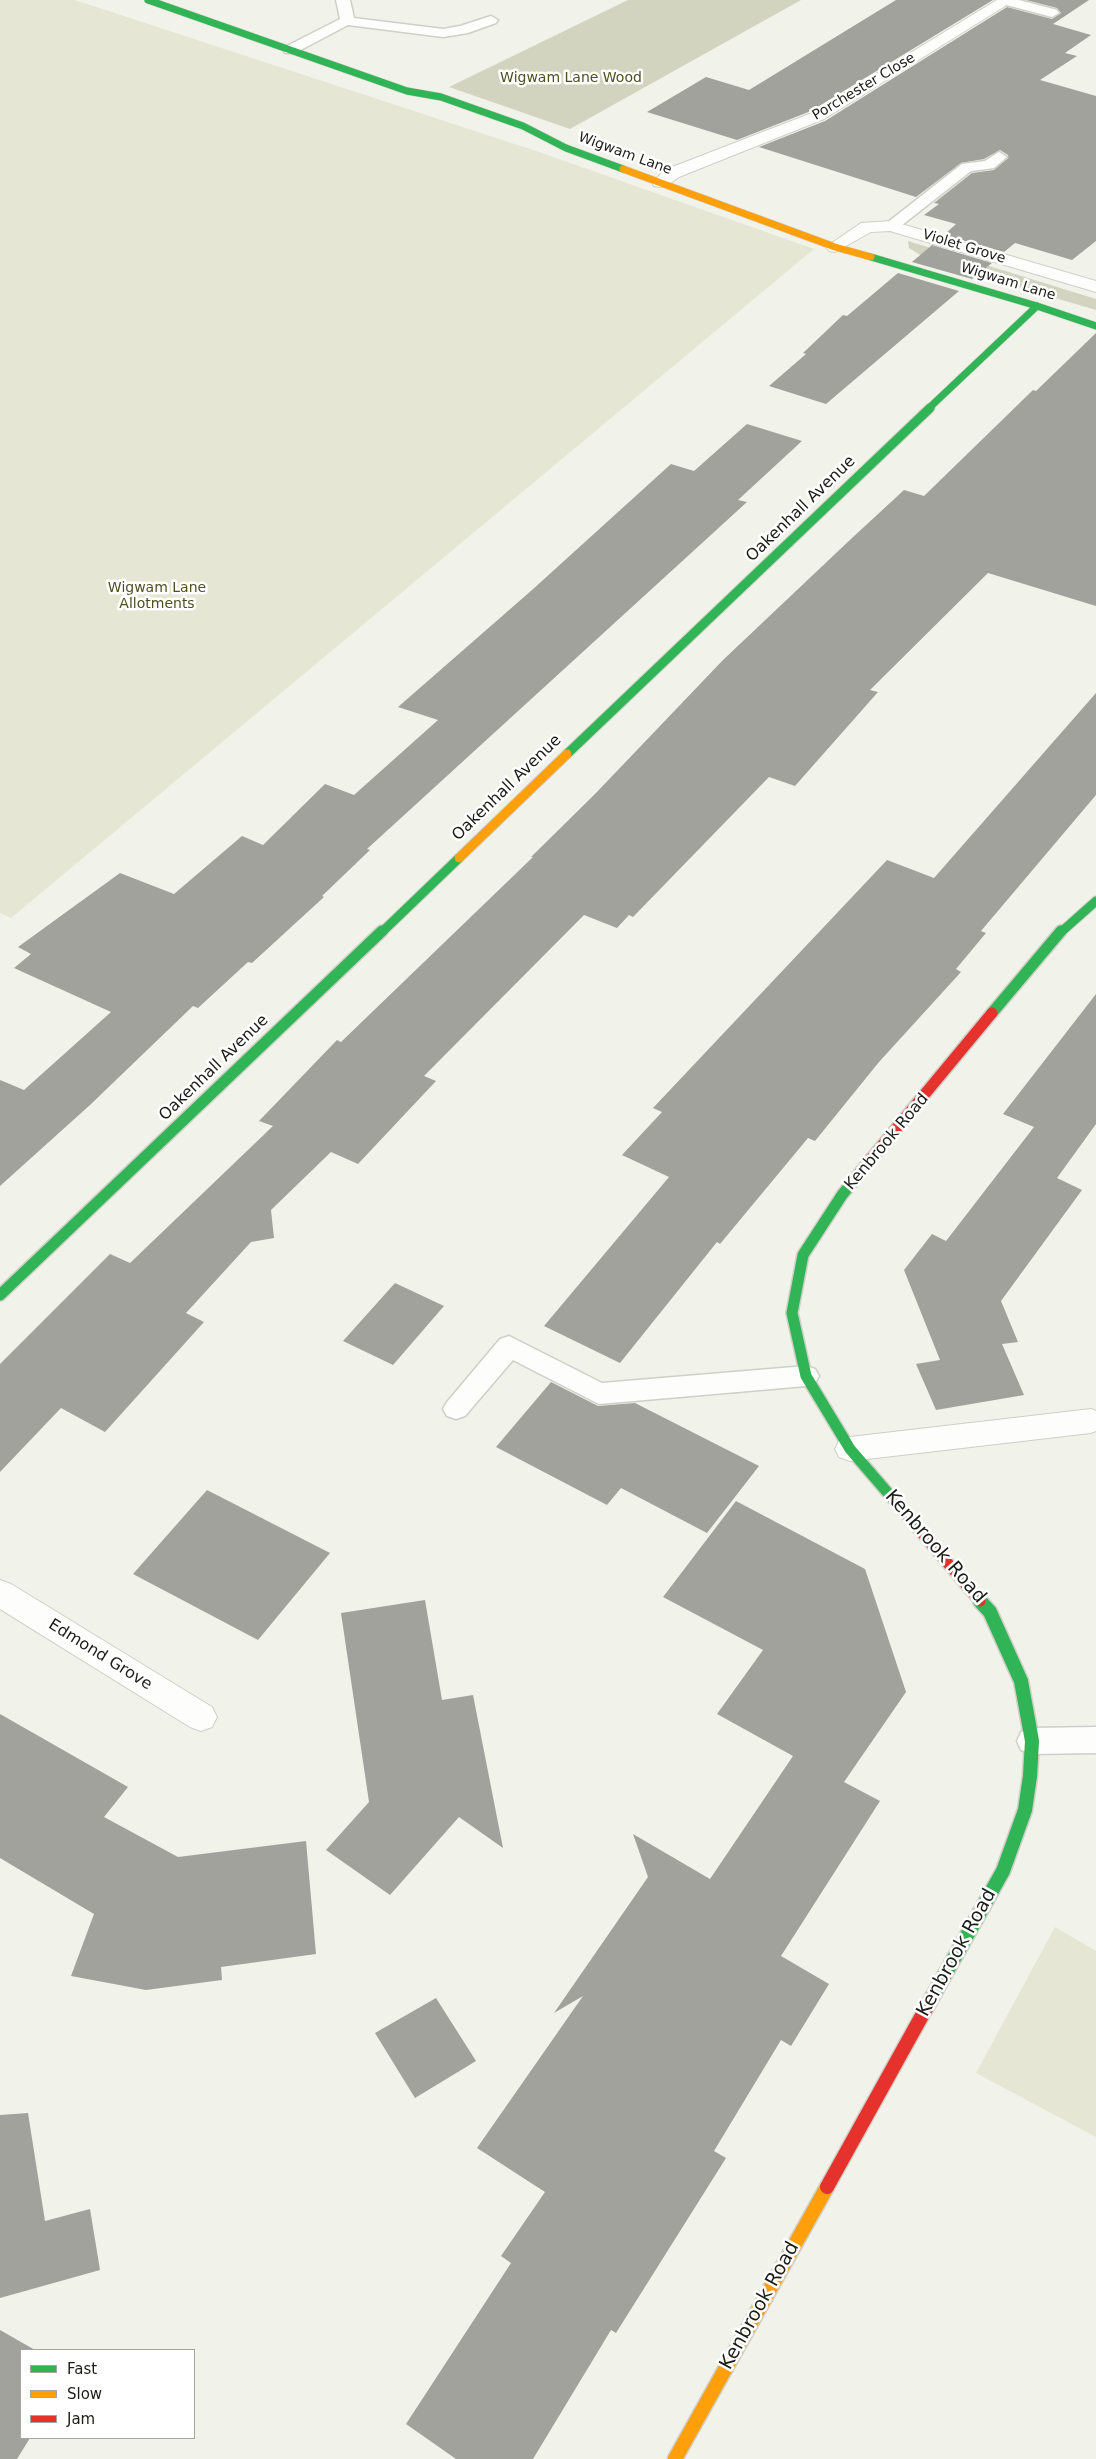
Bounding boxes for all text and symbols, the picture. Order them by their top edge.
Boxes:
street label: Porchester Close [810,50,918,124]
park label: Wigwam Lane Wood [500,70,642,86]
street label: Wigwam Lane [576,129,674,179]
street label: Violet Grove [920,226,1008,268]
street label: Wigwam Lane [959,260,1057,304]
street label: Oakenhall Avenue [742,452,860,566]
park label: Wigwam Lane Allotments [108,580,206,612]
street label: Oakenhall Avenue [448,731,566,845]
street label: Oakenhall Avenue [155,1011,273,1125]
street label: Kenbrook Road [841,1090,933,1194]
street label: Kenbrook Road [880,1486,990,1608]
street label: Edmond Grove [45,1615,155,1695]
street label: Kenbrook Road [912,1885,1002,2021]
street label: Kenbrook Road [715,2238,805,2374]
legend [20,2349,195,2439]
text: Fast [67,2360,97,2378]
text: Slow [67,2385,102,2403]
text: Jam [67,2410,95,2428]

